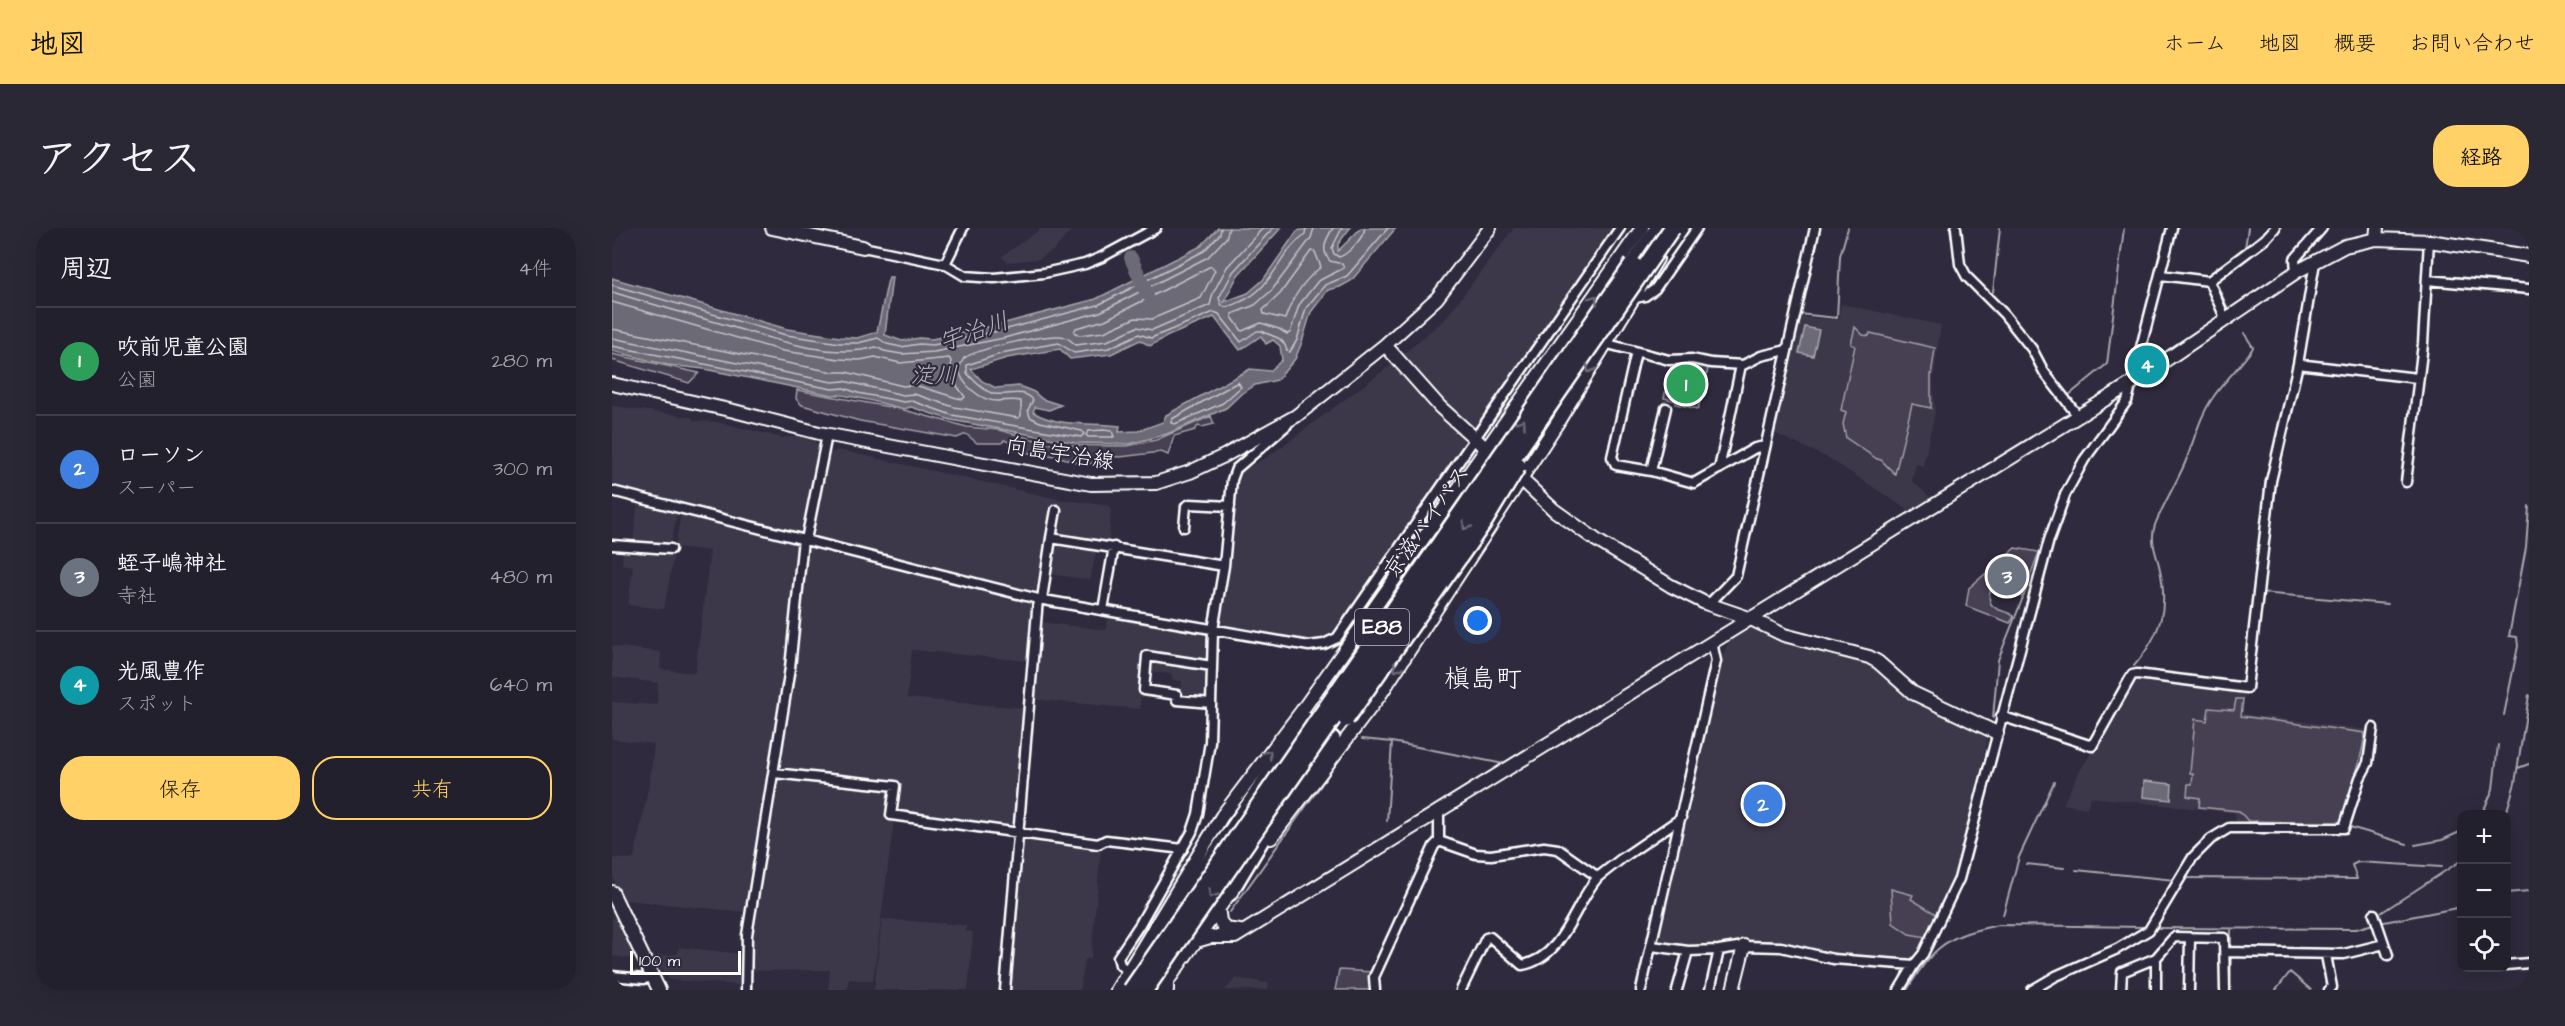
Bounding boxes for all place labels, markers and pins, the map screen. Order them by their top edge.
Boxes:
pin: 4 [2128,342,2167,388]
pin: 1 [1666,362,1706,406]
pin: 3 [1988,554,2026,598]
pin: 2 [1744,782,1782,826]

